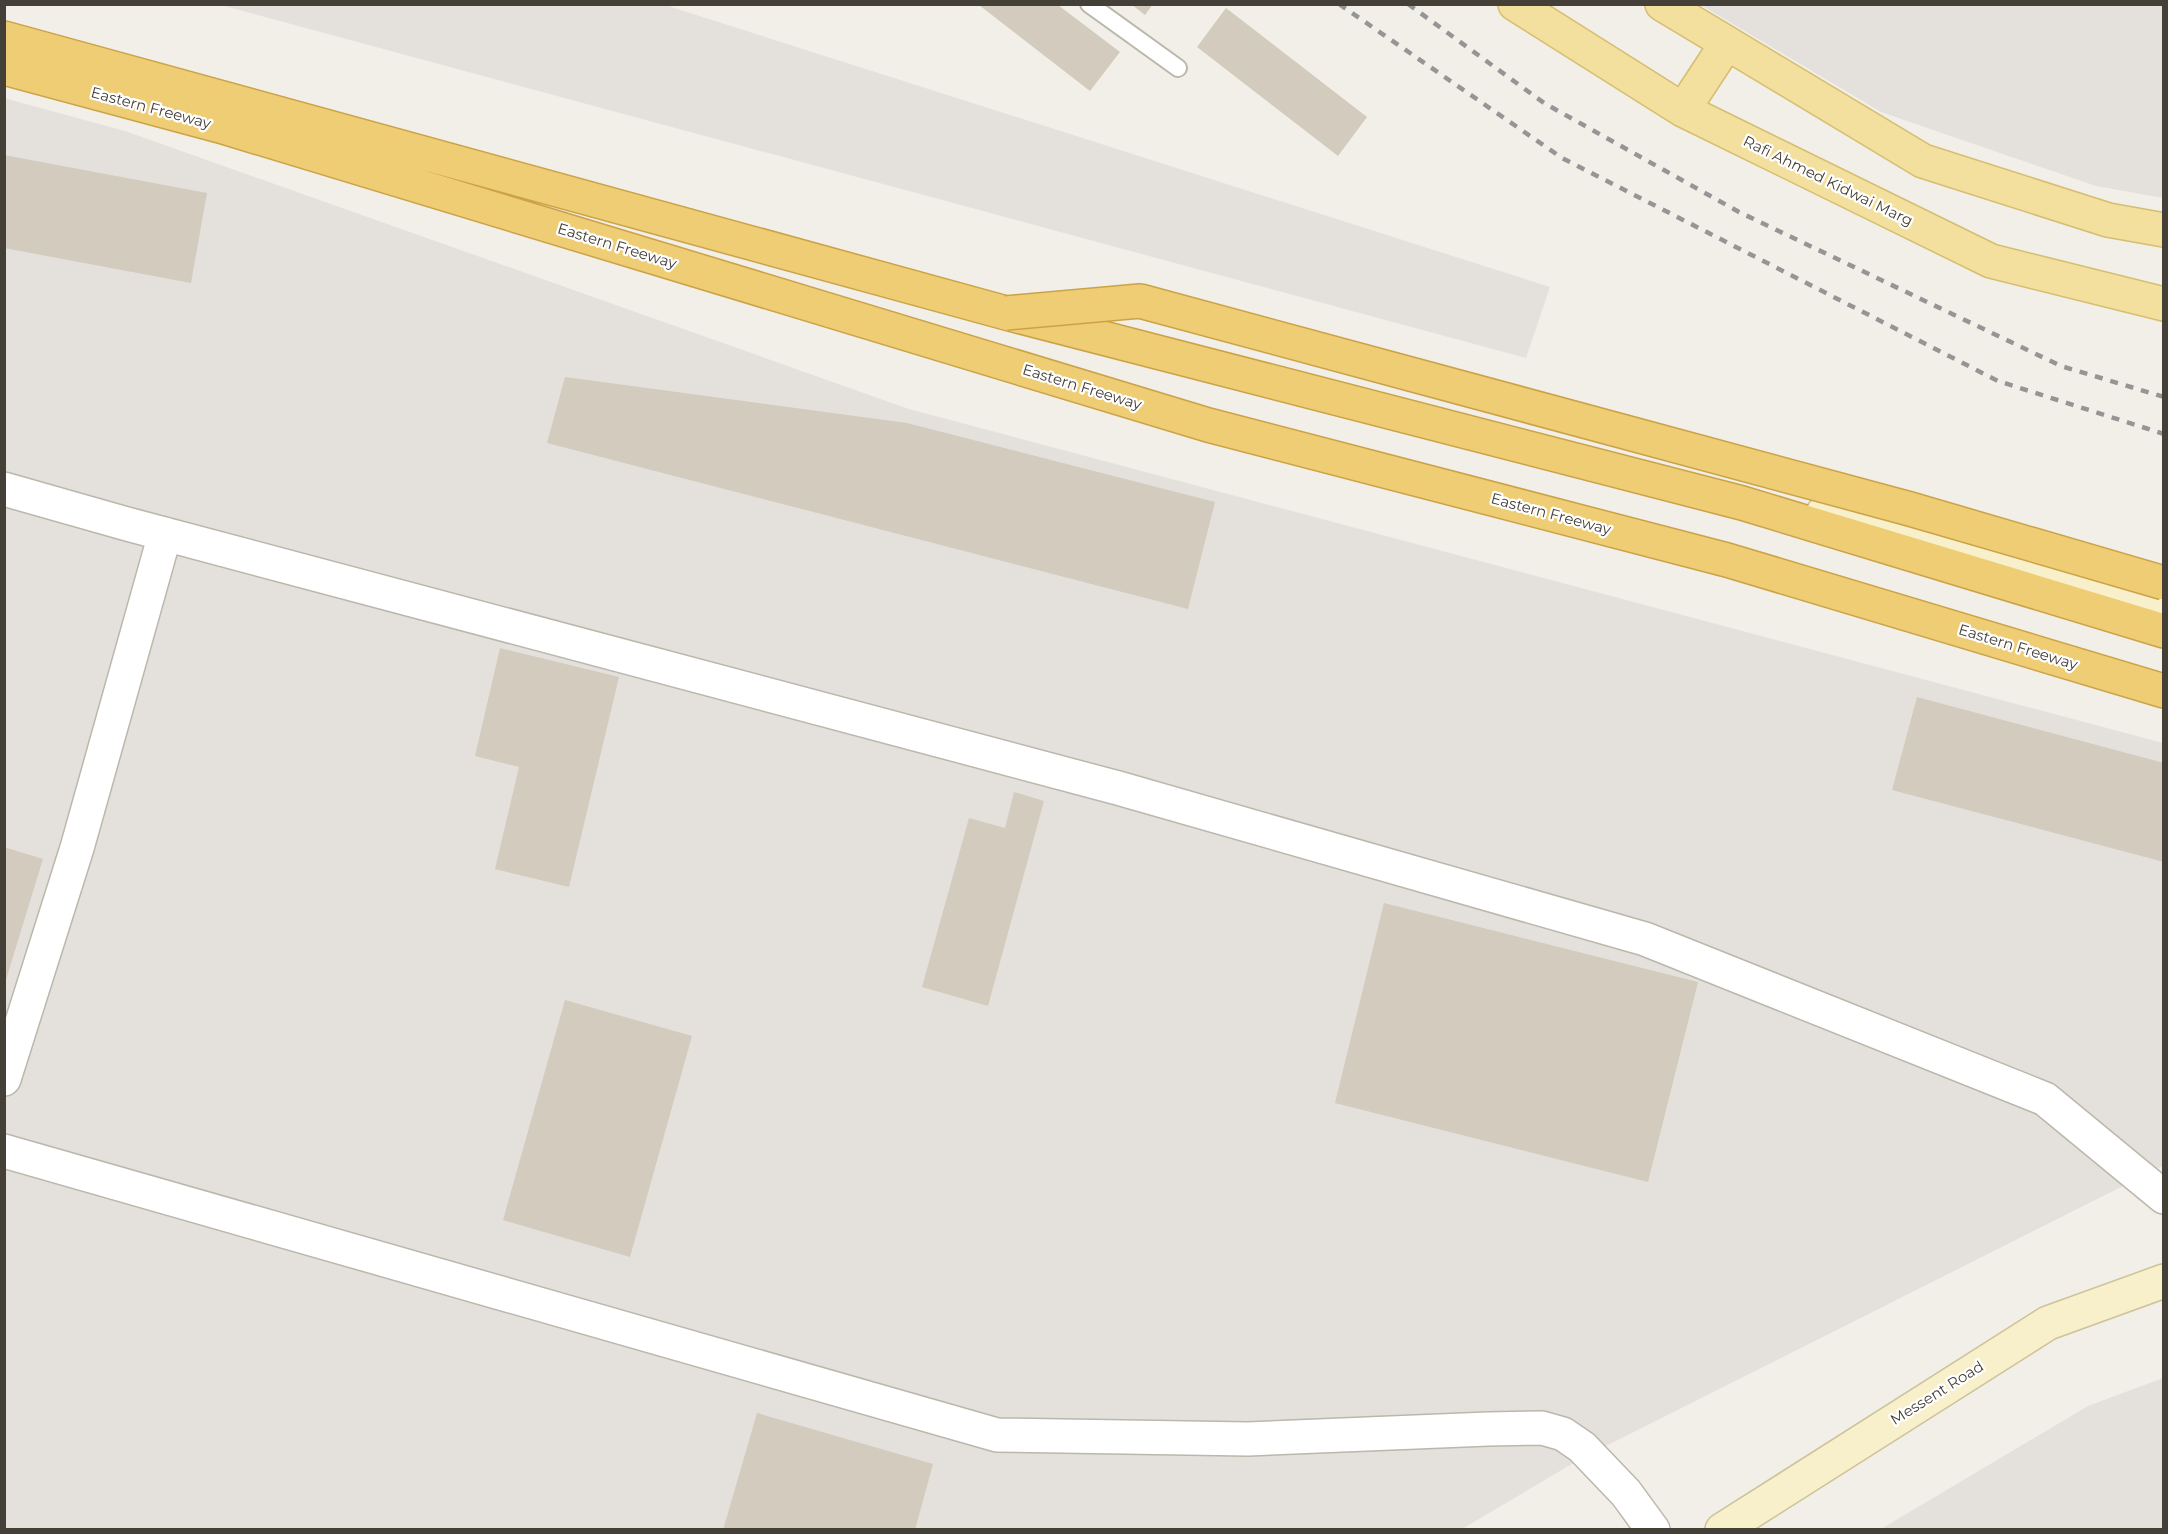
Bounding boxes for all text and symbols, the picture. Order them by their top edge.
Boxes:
street label: Eastern Freeway [89,82,214,133]
street label: Rafi Ahmed Kidwai Marg [1740,131,1916,230]
street label: Eastern Freeway [555,218,680,273]
street label: Eastern Freeway [1020,359,1145,414]
street label: Eastern Freeway [1489,488,1614,539]
street label: Eastern Freeway [1956,619,2081,674]
street label: Messent Road [1887,1356,1987,1429]

